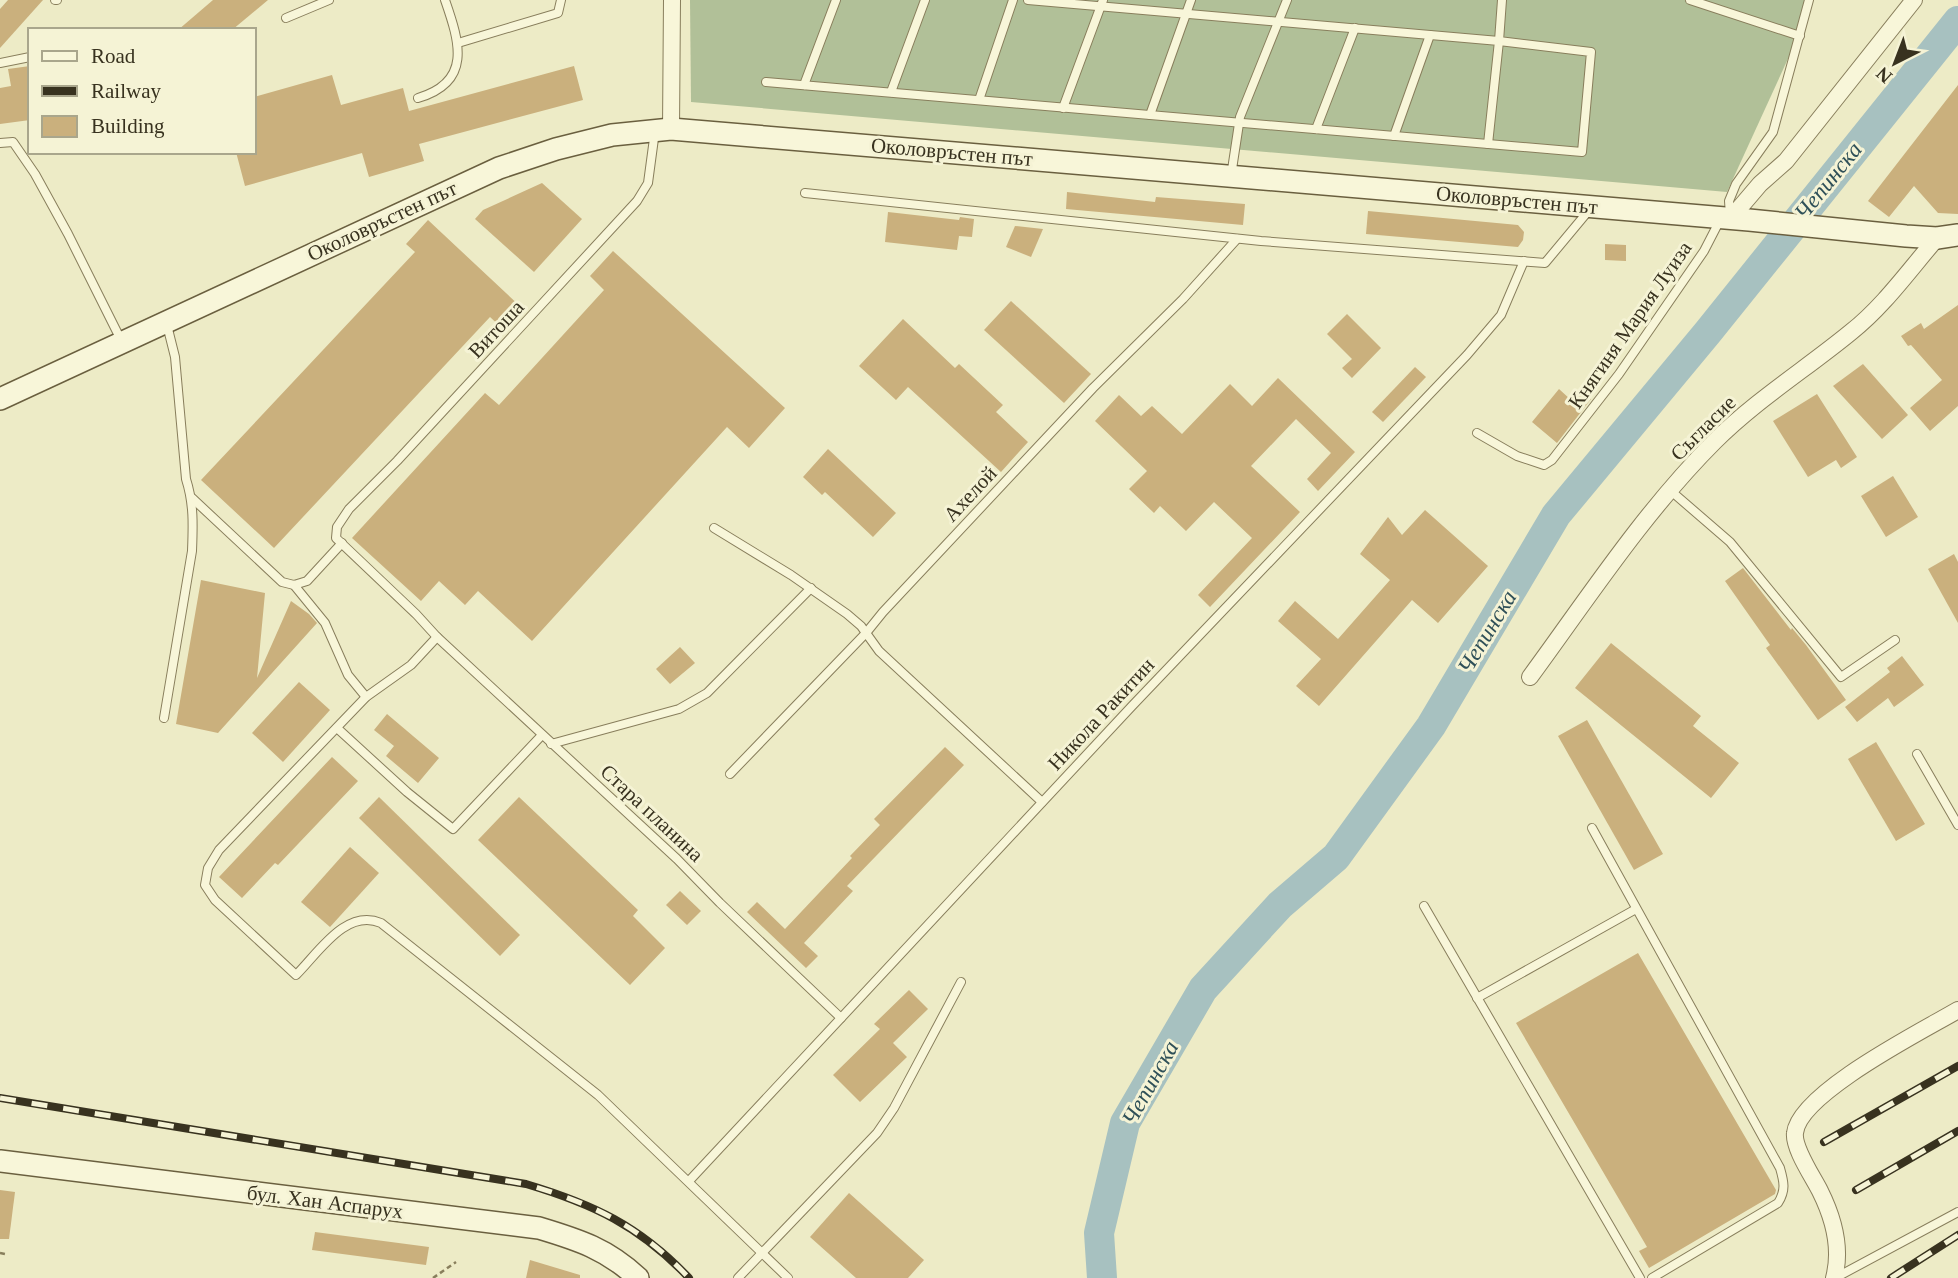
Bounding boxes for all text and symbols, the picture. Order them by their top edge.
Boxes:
legend [28,28,256,154]
north arrow [1860,28,1930,98]
text: Road [91,44,136,68]
text: N [1872,63,1896,88]
text: Railway [91,79,161,103]
text: Building [91,114,165,138]
street label: Околовръстен път [870,133,1034,171]
water label: Чепинска [1789,137,1867,225]
street label: Околовръстен път [303,176,461,266]
street label: Околовръстен път [1435,181,1599,219]
street label: Княгиня Мария Луиза [1563,236,1697,413]
street label: Витоша [463,295,529,363]
street label: Съгласие [1665,390,1741,466]
street label: Ахелой [938,461,1002,527]
water label: Чепинска [1453,586,1521,678]
street label: Никола Ракитин [1043,653,1159,775]
street label: Стара планина [596,759,709,867]
water label: Чепинска [1117,1037,1183,1129]
street label: бул. Хан Аспарух [246,1181,405,1224]

